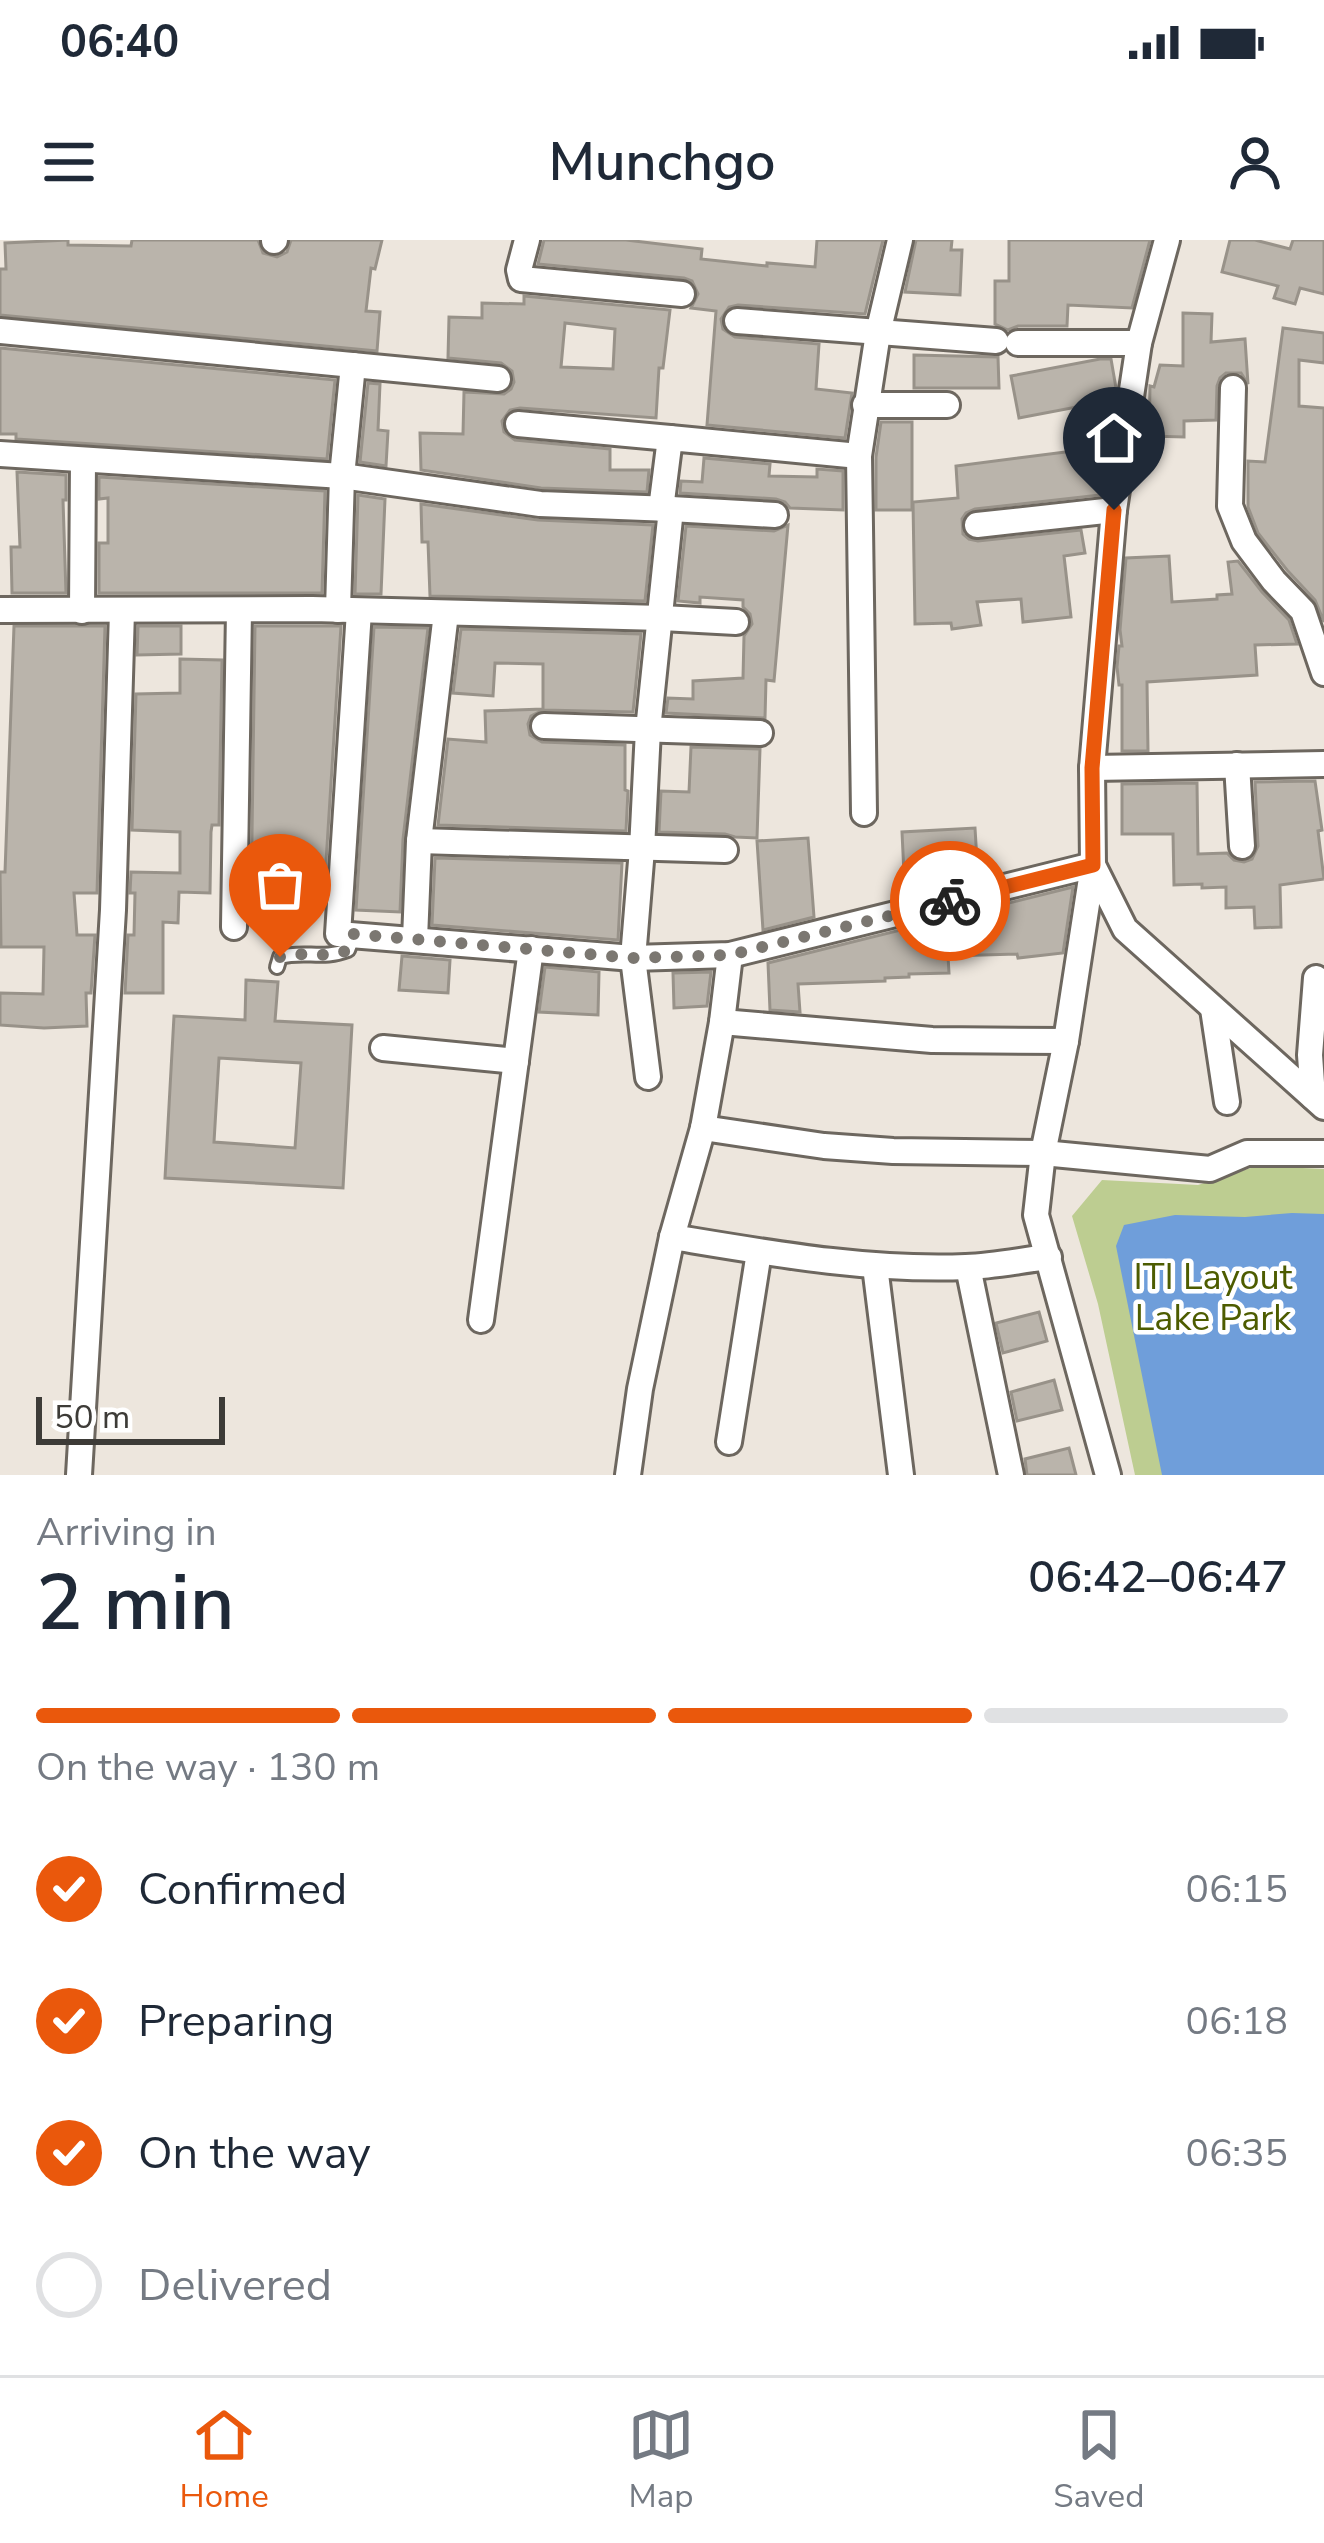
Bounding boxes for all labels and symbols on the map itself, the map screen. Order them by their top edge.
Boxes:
pin [1063,387,1165,510]
pin [229,834,331,957]
courier [890,841,1010,961]
park label: ITI Layout Lake Park [1134,1253,1293,1343]
scale bar [36,1391,225,1444]

